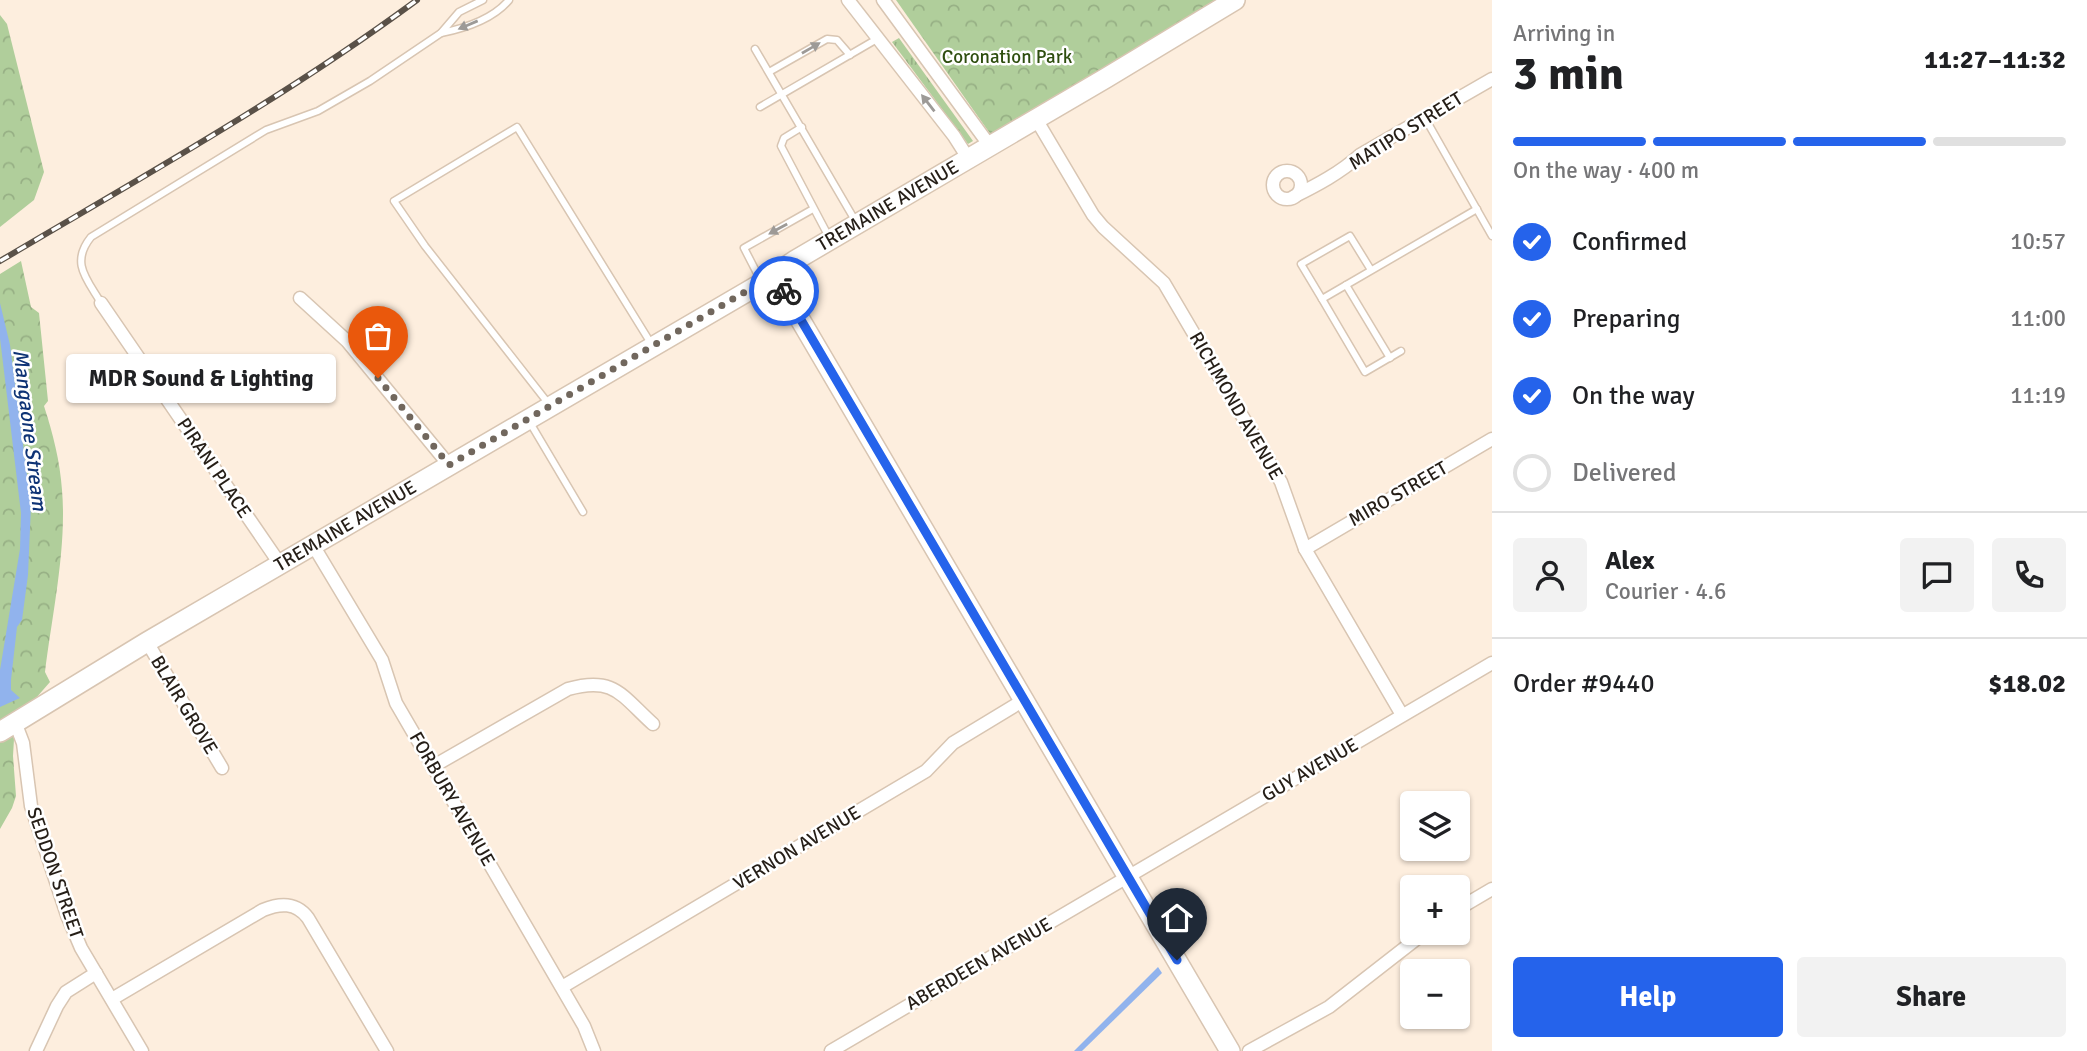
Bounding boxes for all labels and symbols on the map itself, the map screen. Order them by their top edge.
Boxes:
one-way arrow [458,19,478,31]
one-way arrow [801,41,820,54]
park label: Coronation Park [942,45,1073,69]
street label: MATIPO STREET [1345,86,1468,176]
one-way arrow [921,94,935,112]
street label: TREMAINE AVENUE [812,155,963,257]
one-way arrow [769,223,788,235]
courier [749,256,819,326]
pin [348,306,408,378]
street label: RICHMOND AVENUE [1184,328,1288,484]
water label: Mangaone Stream [7,348,53,513]
callout: MDR Sound & Lighting [66,354,336,402]
street label: PIRANI PLACE [172,413,256,523]
street label: MIRO STREET [1344,456,1452,532]
street label: TREMAINE AVENUE [270,475,421,577]
street label: BLAIR GROVE [145,651,223,759]
street label: FORBURY AVENUE [404,727,500,871]
street label: GUY AVENUE [1258,733,1362,807]
street label: VERNON AVENUE [729,801,865,895]
street label: SEDDON STREET [21,804,89,942]
pin [1147,888,1207,960]
street label: ABERDEEN AVENUE [902,912,1056,1016]

